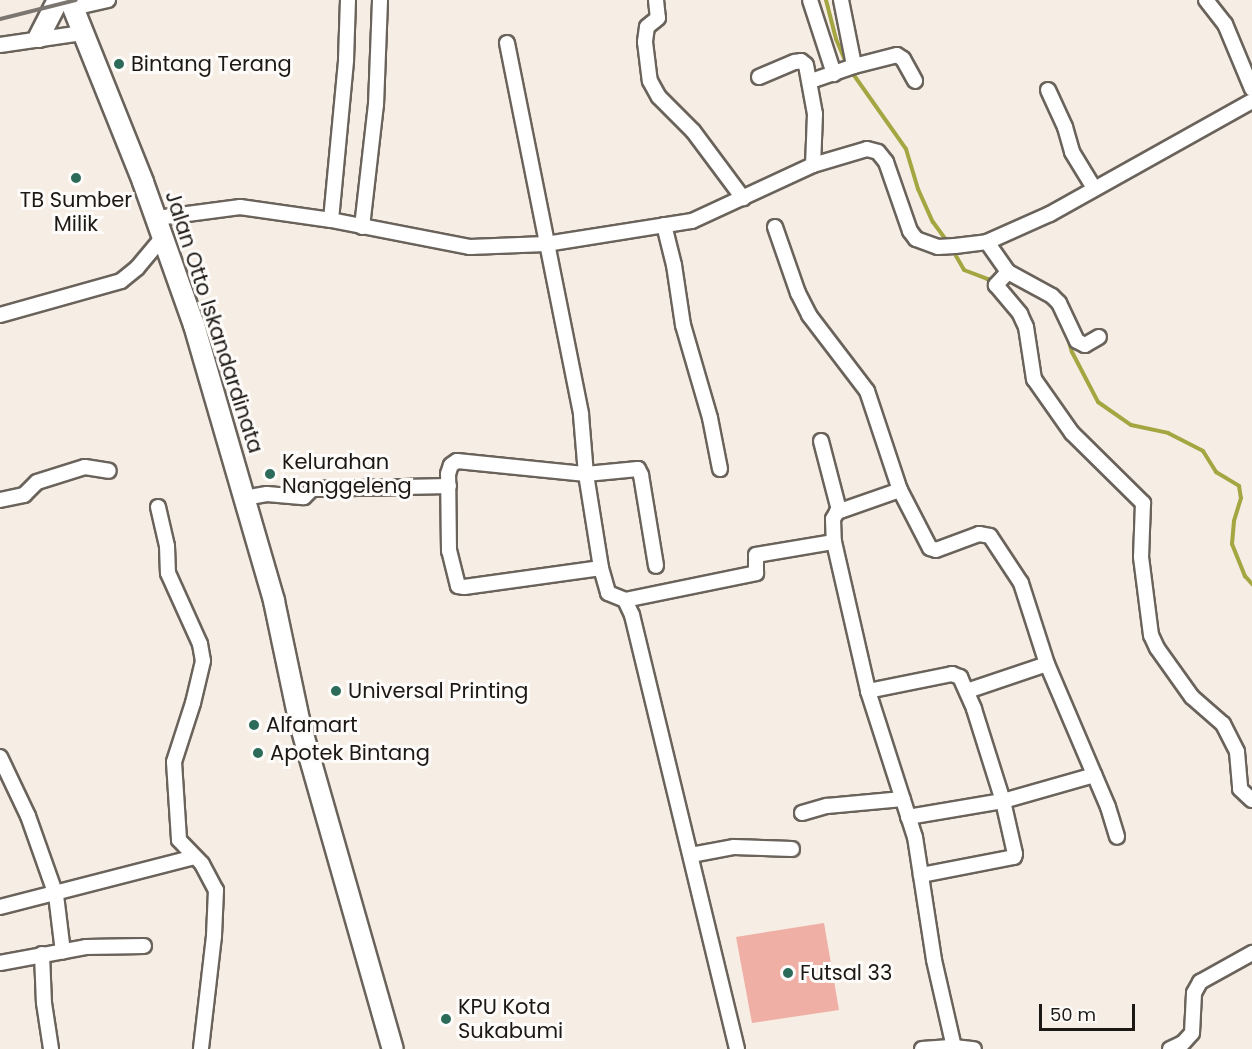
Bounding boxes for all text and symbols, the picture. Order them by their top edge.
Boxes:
place label: Bintang Terang [131,51,292,77]
marker: Bintang Terang [112,57,126,71]
marker: TB Sumber Milik [69,171,83,185]
place label: TB Sumber Milik [20,187,132,237]
street label: Jalan Otto Iskandardinata [160,188,268,456]
place label: Kelurahan Nanggeleng [282,449,412,499]
marker: Kelurahan Nanggeleng [263,467,277,481]
place label: Universal Printing [348,678,528,704]
marker: Universal Printing [329,684,343,698]
place label: Alfamart [266,712,358,738]
marker: Alfamart [247,718,261,732]
place label: Apotek Bintang [270,740,430,766]
marker: Apotek Bintang [251,746,265,760]
place label: Futsal 33 [800,960,892,986]
marker: Futsal 33 [781,966,795,980]
scale bar [1042,992,1138,1030]
place label: KPU Kota Sukabumi [458,994,563,1044]
text: 50 m [1050,1002,1096,1027]
marker: KPU Kota Sukabumi [439,1012,453,1026]

